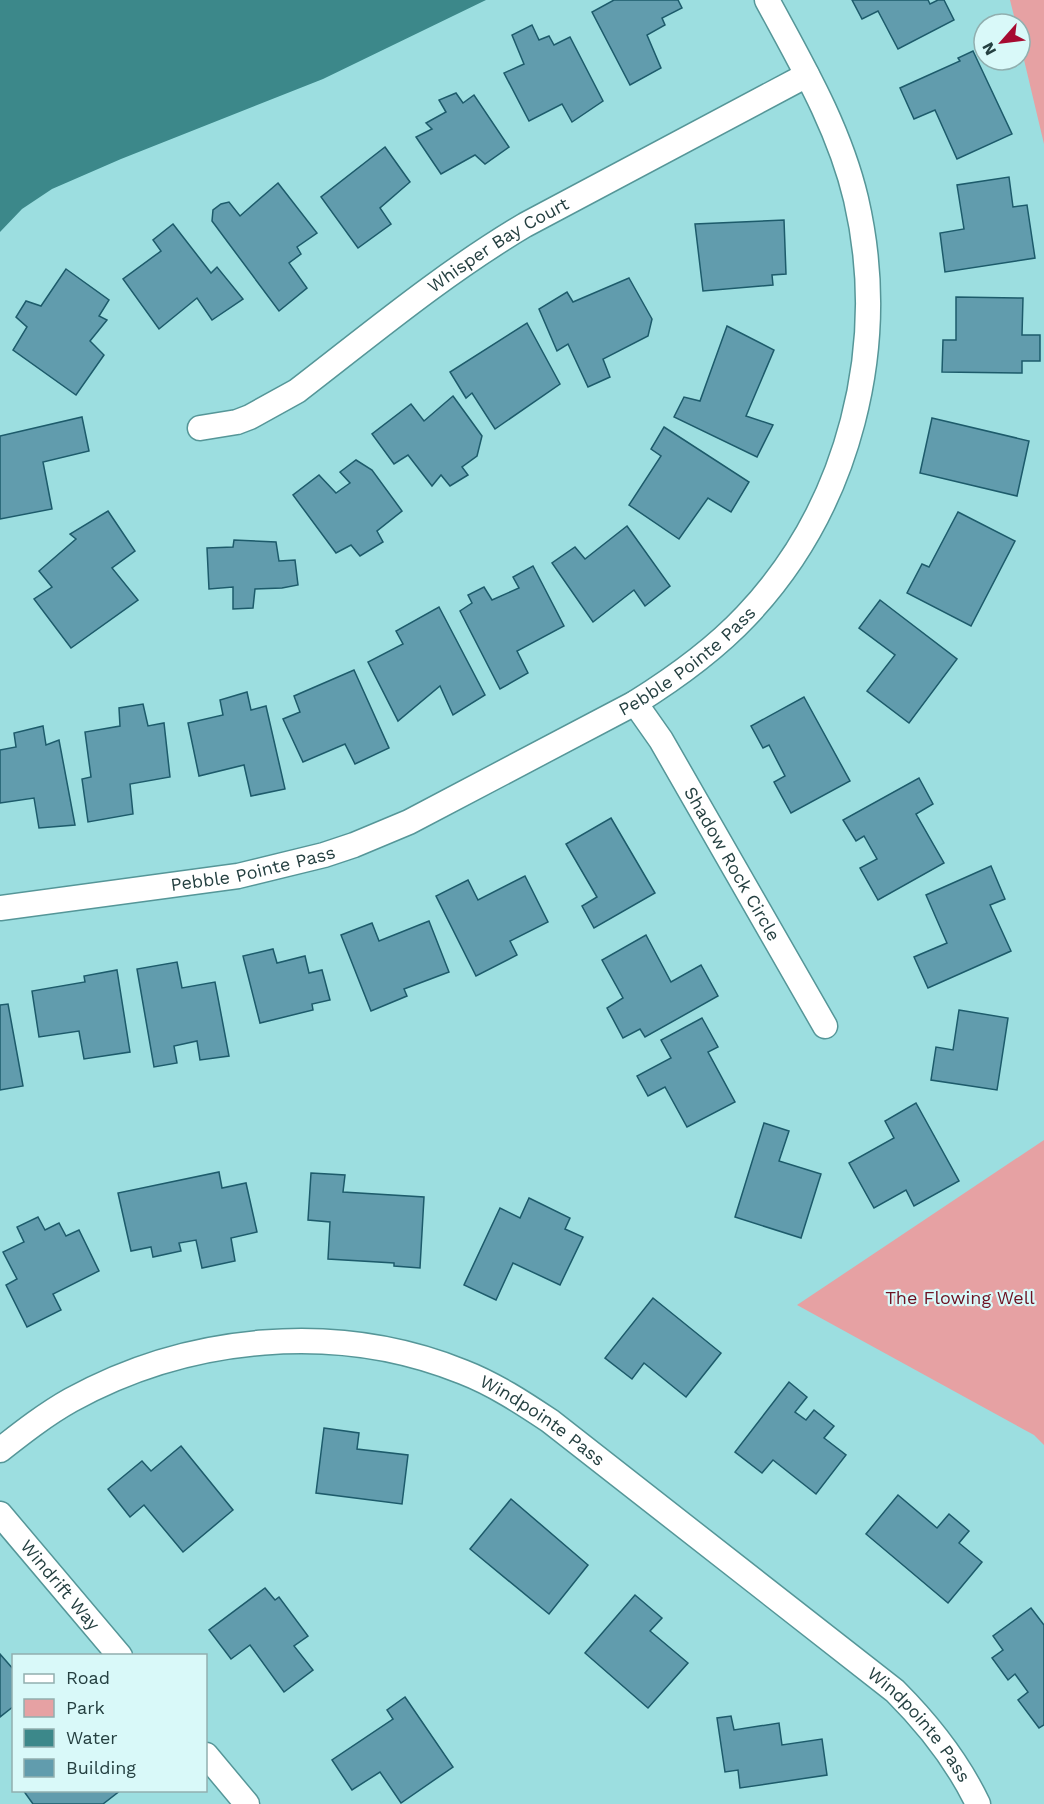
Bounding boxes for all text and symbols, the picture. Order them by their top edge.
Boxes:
north arrow [972,12,1032,72]
text: N [978,39,1000,59]
street label: Whisper Bay Court [423,193,572,297]
street label: Pebble Pointe Pass [615,602,760,720]
street label: Shadow Rock Circle [680,783,785,944]
street label: Pebble Pointe Pass [169,841,338,895]
park label: The Flowing Well [885,1287,1035,1308]
street label: Windpointe Pass [477,1370,609,1470]
street label: Windrift Way [16,1535,105,1635]
legend [12,1654,207,1792]
street label: Windpointe Pass [863,1662,975,1786]
text: Road [66,1667,110,1688]
text: Park [66,1697,105,1718]
text: Water [66,1727,118,1748]
text: Building [66,1757,136,1778]

